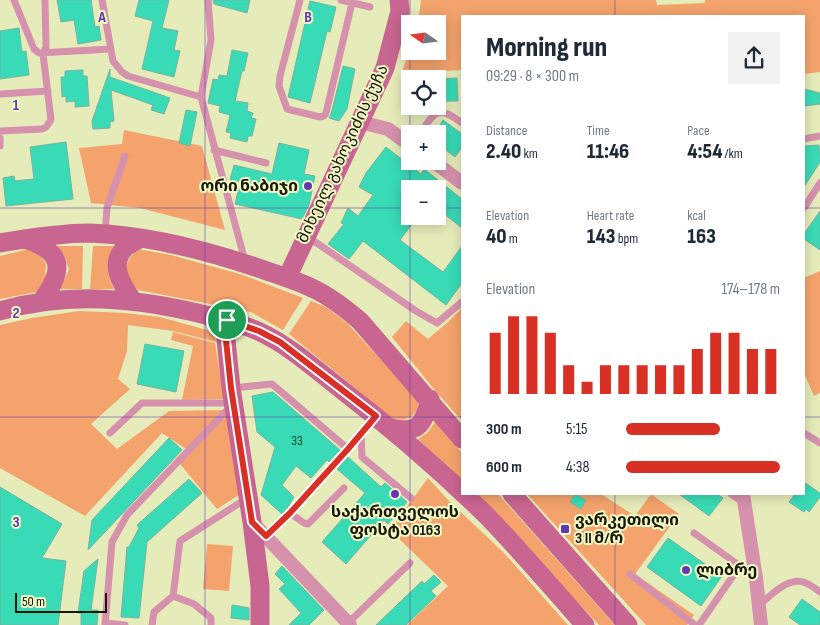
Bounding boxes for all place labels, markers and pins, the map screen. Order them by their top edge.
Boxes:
place label: ორი ნაბიჯი [200,177,298,196]
marker: ორი ნაბიჯი [302,180,314,192]
pin [206,299,248,341]
marker: საქართველოს ფოსტა 0163 [389,488,401,500]
place label: საქართველოს ფოსტა 0163 [331,503,459,540]
place label: ვარკეთილი 3 II მ/რ [575,511,679,548]
marker: ვარკეთილი 3 II მ/რ [559,523,571,535]
place label: ლიბრე [696,561,757,580]
marker: ლიბრე [680,564,692,576]

